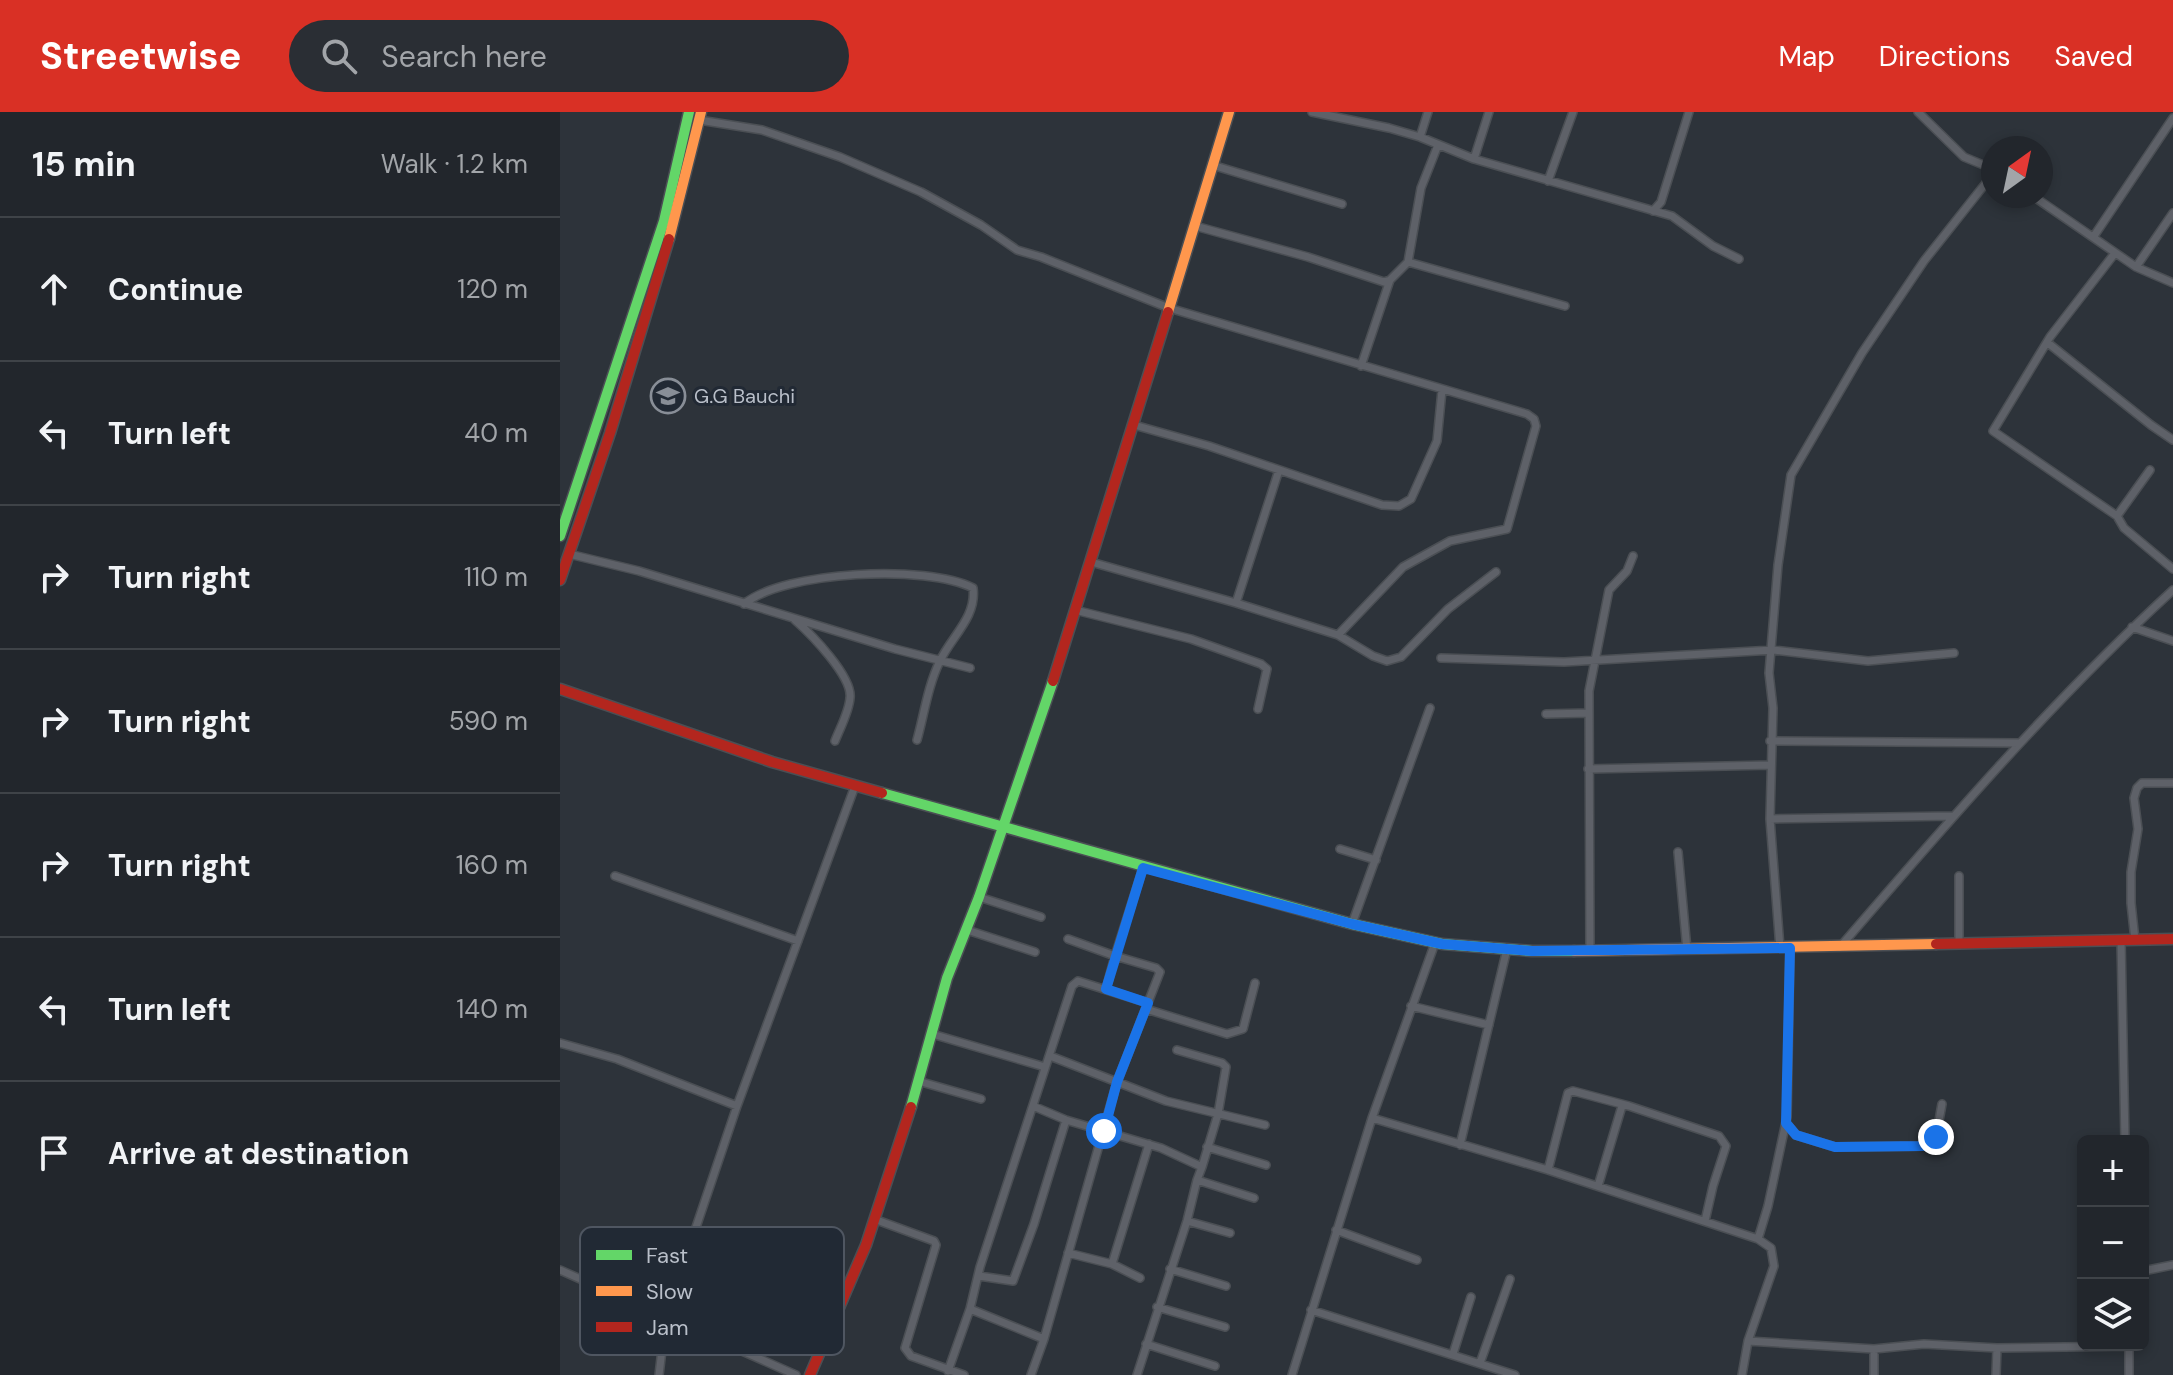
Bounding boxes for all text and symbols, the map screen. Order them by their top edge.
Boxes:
search box [289,20,849,92]
text: Streetwise [40,31,241,81]
icon: search [317,34,361,78]
text: Search here [381,37,547,76]
text: Map [1778,38,1835,75]
text: Directions [1879,38,2011,75]
text: Saved [2055,38,2133,75]
north arrow [1981,136,2053,208]
text: 15 min [32,142,136,187]
text: Walk · 1.2 km [381,147,528,181]
icon: ahead [32,267,76,311]
text: Continue [108,270,243,309]
text: 120 m [457,272,528,306]
school or university icon: G.G Bauchi [649,377,687,415]
place label: G.G Bauchi [694,383,795,409]
icon: left [32,411,76,455]
text: Turn left [108,414,231,453]
text: 40 m [464,416,528,450]
icon: right [32,555,76,599]
text: Turn right [108,558,251,597]
text: 110 m [464,560,528,594]
icon: right [32,699,76,743]
text: Turn right [108,702,251,741]
text: 590 m [449,704,528,738]
icon: right [32,843,76,887]
text: Turn right [108,846,251,885]
text: 160 m [456,848,528,882]
icon: left [32,987,76,1031]
text: Turn left [108,990,231,1029]
text: 140 m [456,992,528,1026]
route start [1086,1113,1122,1149]
route end [1918,1119,1954,1155]
icon: arrive [32,1131,76,1175]
text: Arrive at destination [108,1134,409,1173]
map controls [2077,1135,2149,1351]
button: + [2077,1135,2149,1207]
button: − [2077,1207,2149,1279]
legend [580,1227,844,1355]
text: Fast [646,1241,688,1270]
text: Slow [646,1277,693,1306]
button: layers [2077,1279,2149,1351]
text: Jam [646,1313,689,1342]

